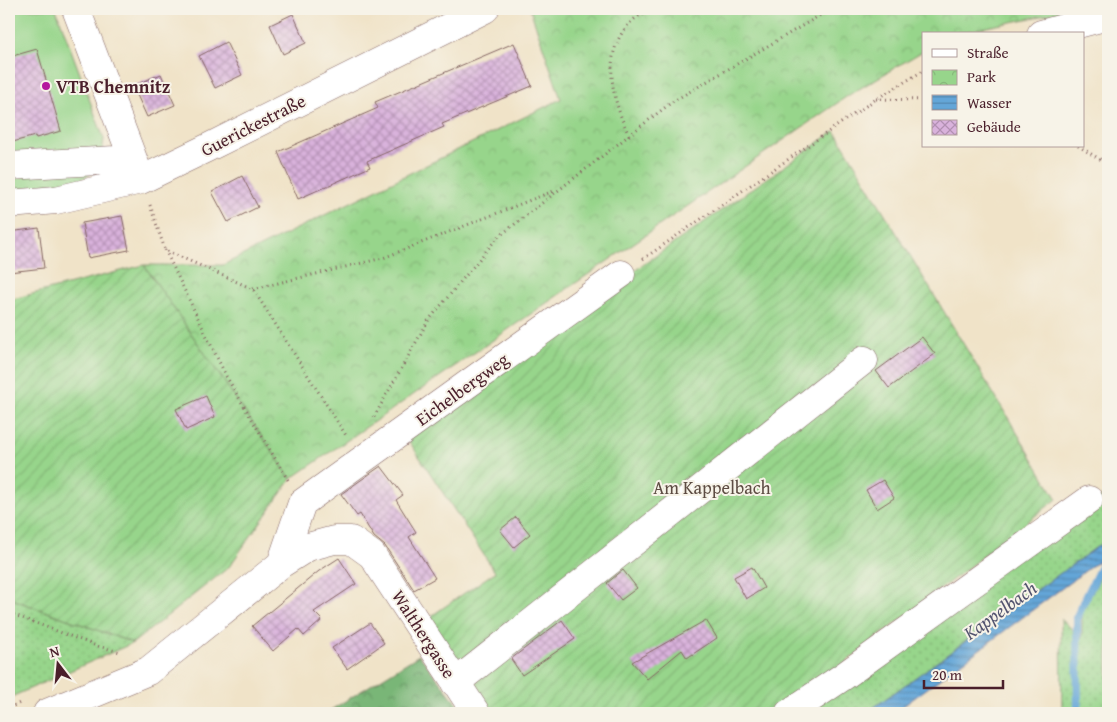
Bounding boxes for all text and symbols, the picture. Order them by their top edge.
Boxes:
legend [922,32,1084,148]
text: Straße [967,42,1009,63]
text: Park [967,66,996,87]
place label: VTB Chemnitz [56,73,171,100]
marker: VTB Chemnitz [40,80,52,92]
street label: Guerickestraße [196,87,310,163]
text: Wasser [967,92,1011,113]
text: Gebäude [967,116,1021,137]
street label: Eichelbergweg [410,346,514,432]
park label: Am Kappelbach [653,474,771,501]
water label: Kappelbach [957,574,1043,647]
street label: Walthergasse [385,584,463,684]
north arrow [32,640,82,690]
text: N [47,640,62,662]
scale bar [924,657,1003,689]
text: 20 m [932,664,963,685]

